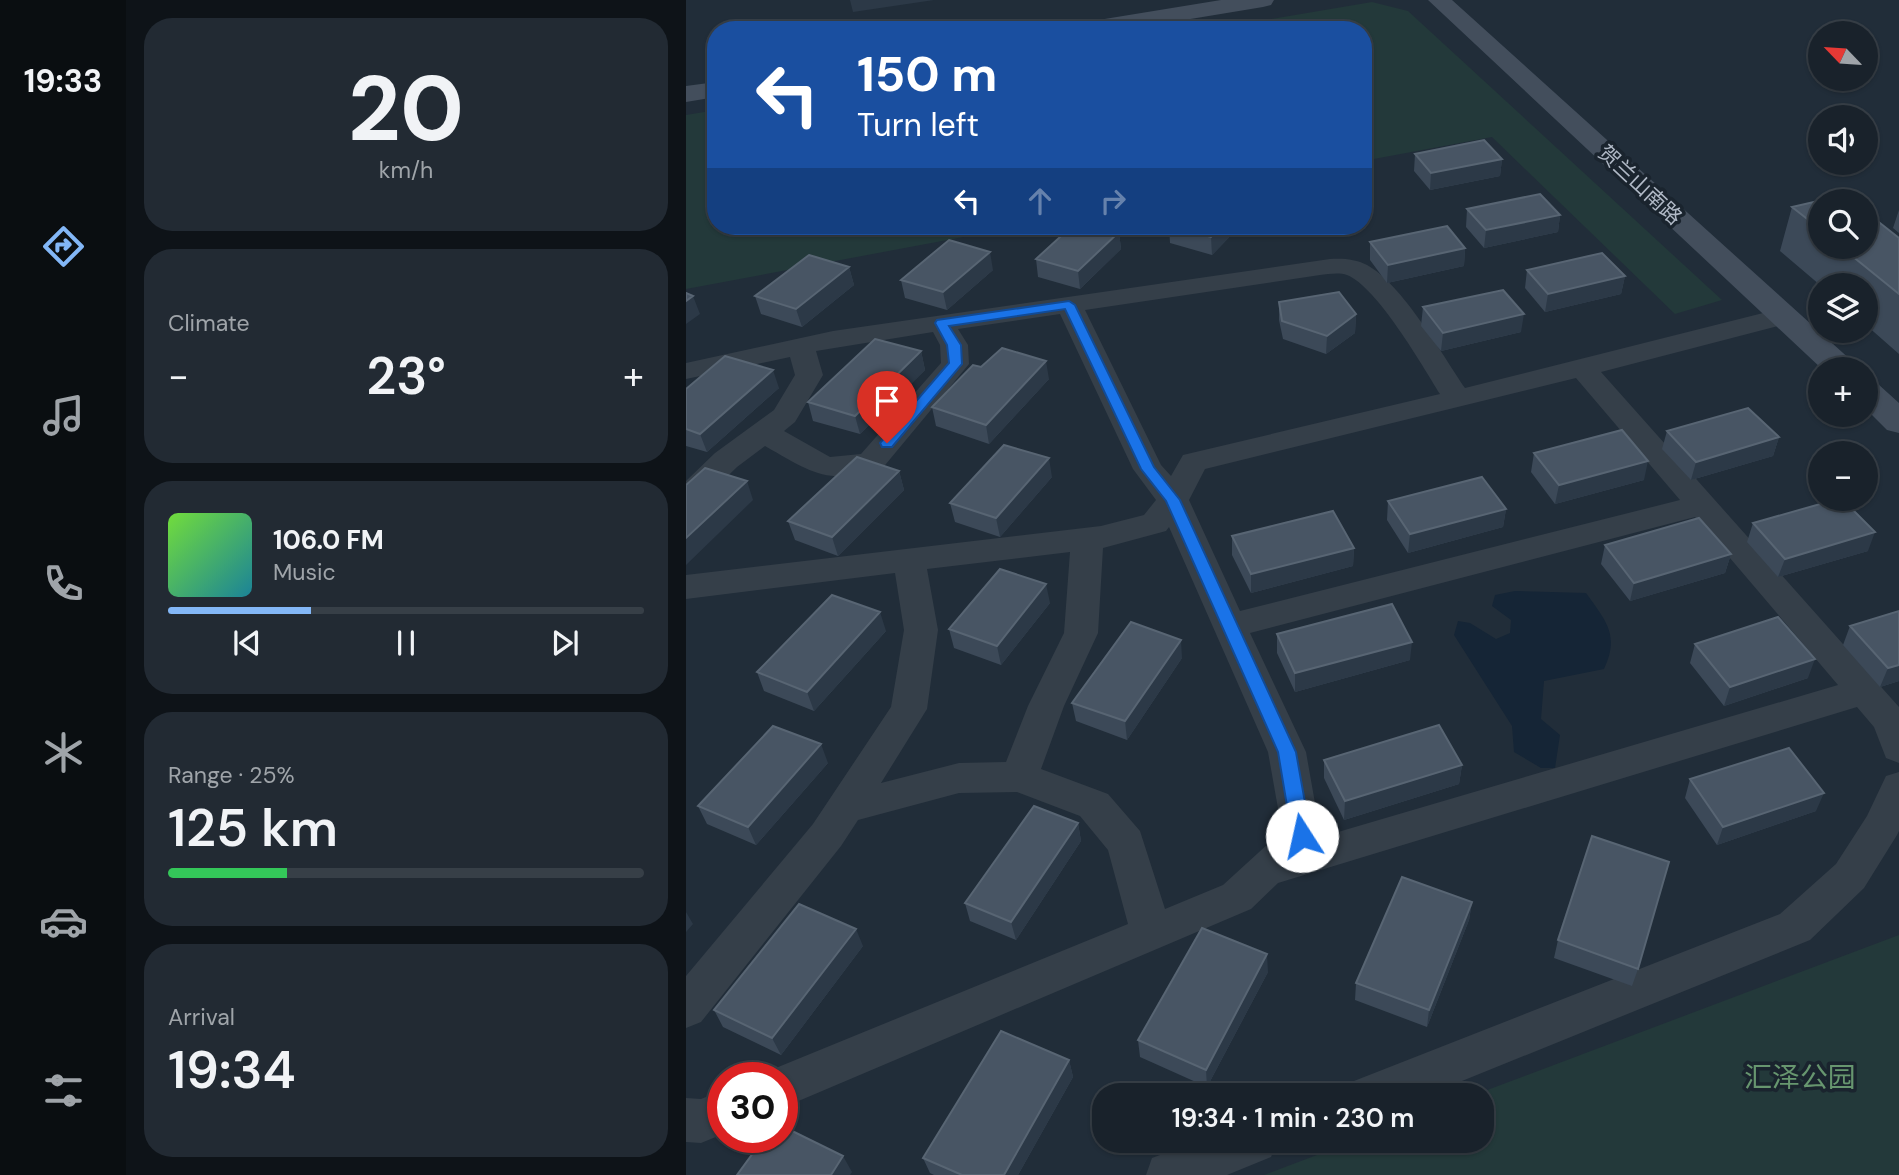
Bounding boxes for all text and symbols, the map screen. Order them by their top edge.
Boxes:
north arrow [1808,21,1878,91]
map controls [1808,21,1878,511]
text: 150 m [857,42,997,106]
icon: left [742,49,833,140]
text: 20 [348,50,464,168]
text: 19:33 [24,60,102,102]
text: Turn left [857,104,979,146]
button: sound [1808,105,1878,175]
street label: 贺兰山南路 [1592,139,1688,231]
text: km/h [379,155,433,185]
icon: left [948,182,986,220]
icon: ahead [1021,182,1059,220]
icon: right [1094,182,1132,220]
button: search [1808,189,1878,259]
icon: directions [39,222,88,271]
button: layers [1808,273,1878,343]
text: Climate [168,308,250,338]
text: 23° [366,342,446,410]
text: − [168,351,189,401]
text: + [623,351,644,401]
button: + [1808,357,1878,427]
pin [857,371,917,443]
icon: arrive [868,382,906,420]
icon: music [39,391,88,440]
button: − [1808,441,1878,511]
text: 106.0 FM [273,523,384,557]
text: Music [273,557,336,587]
icon: phone [39,559,88,608]
icon: previous [228,624,266,662]
icon: pause [387,624,425,662]
icon: next [546,624,584,662]
icon: climate [39,728,88,777]
text: Range · 25% [168,760,295,790]
text: 125 km [168,794,338,862]
position arrow [1265,799,1339,873]
icon: car [39,897,88,946]
text: Arrival [168,1002,235,1032]
text: 19:34 [168,1036,296,1104]
park label: 汇泽公园 [1744,1059,1856,1096]
speed limit sign: 30 [707,1062,798,1153]
icon: filters [39,1066,88,1115]
text: 19:34 · 1 min · 230 m [1172,1101,1414,1135]

